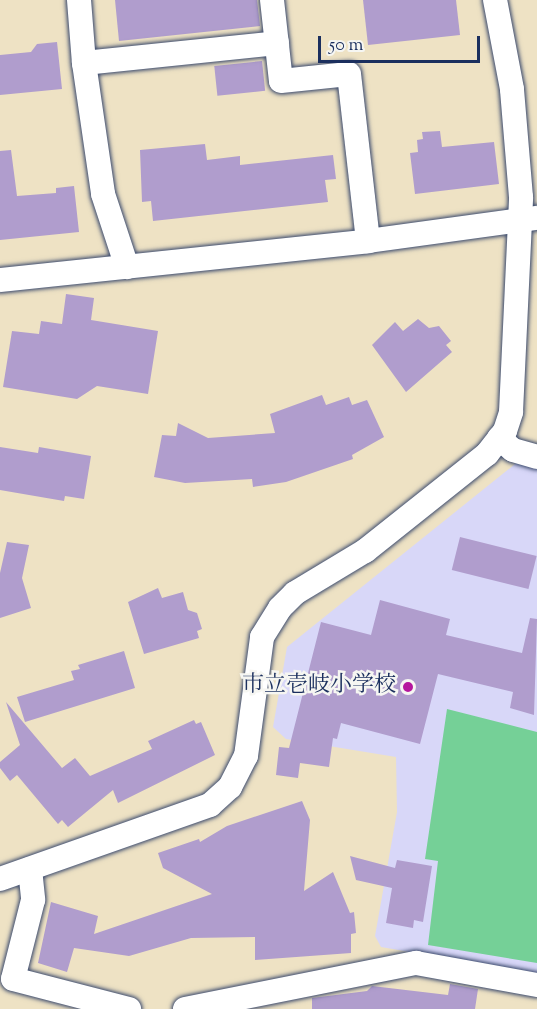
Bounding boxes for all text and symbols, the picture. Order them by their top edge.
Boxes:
scale bar [321,24,483,62]
text: 50 m [329,33,363,59]
place label: 市立壱岐小学校 [242,674,396,700]
marker: 市立壱岐小学校 [401,680,415,694]

